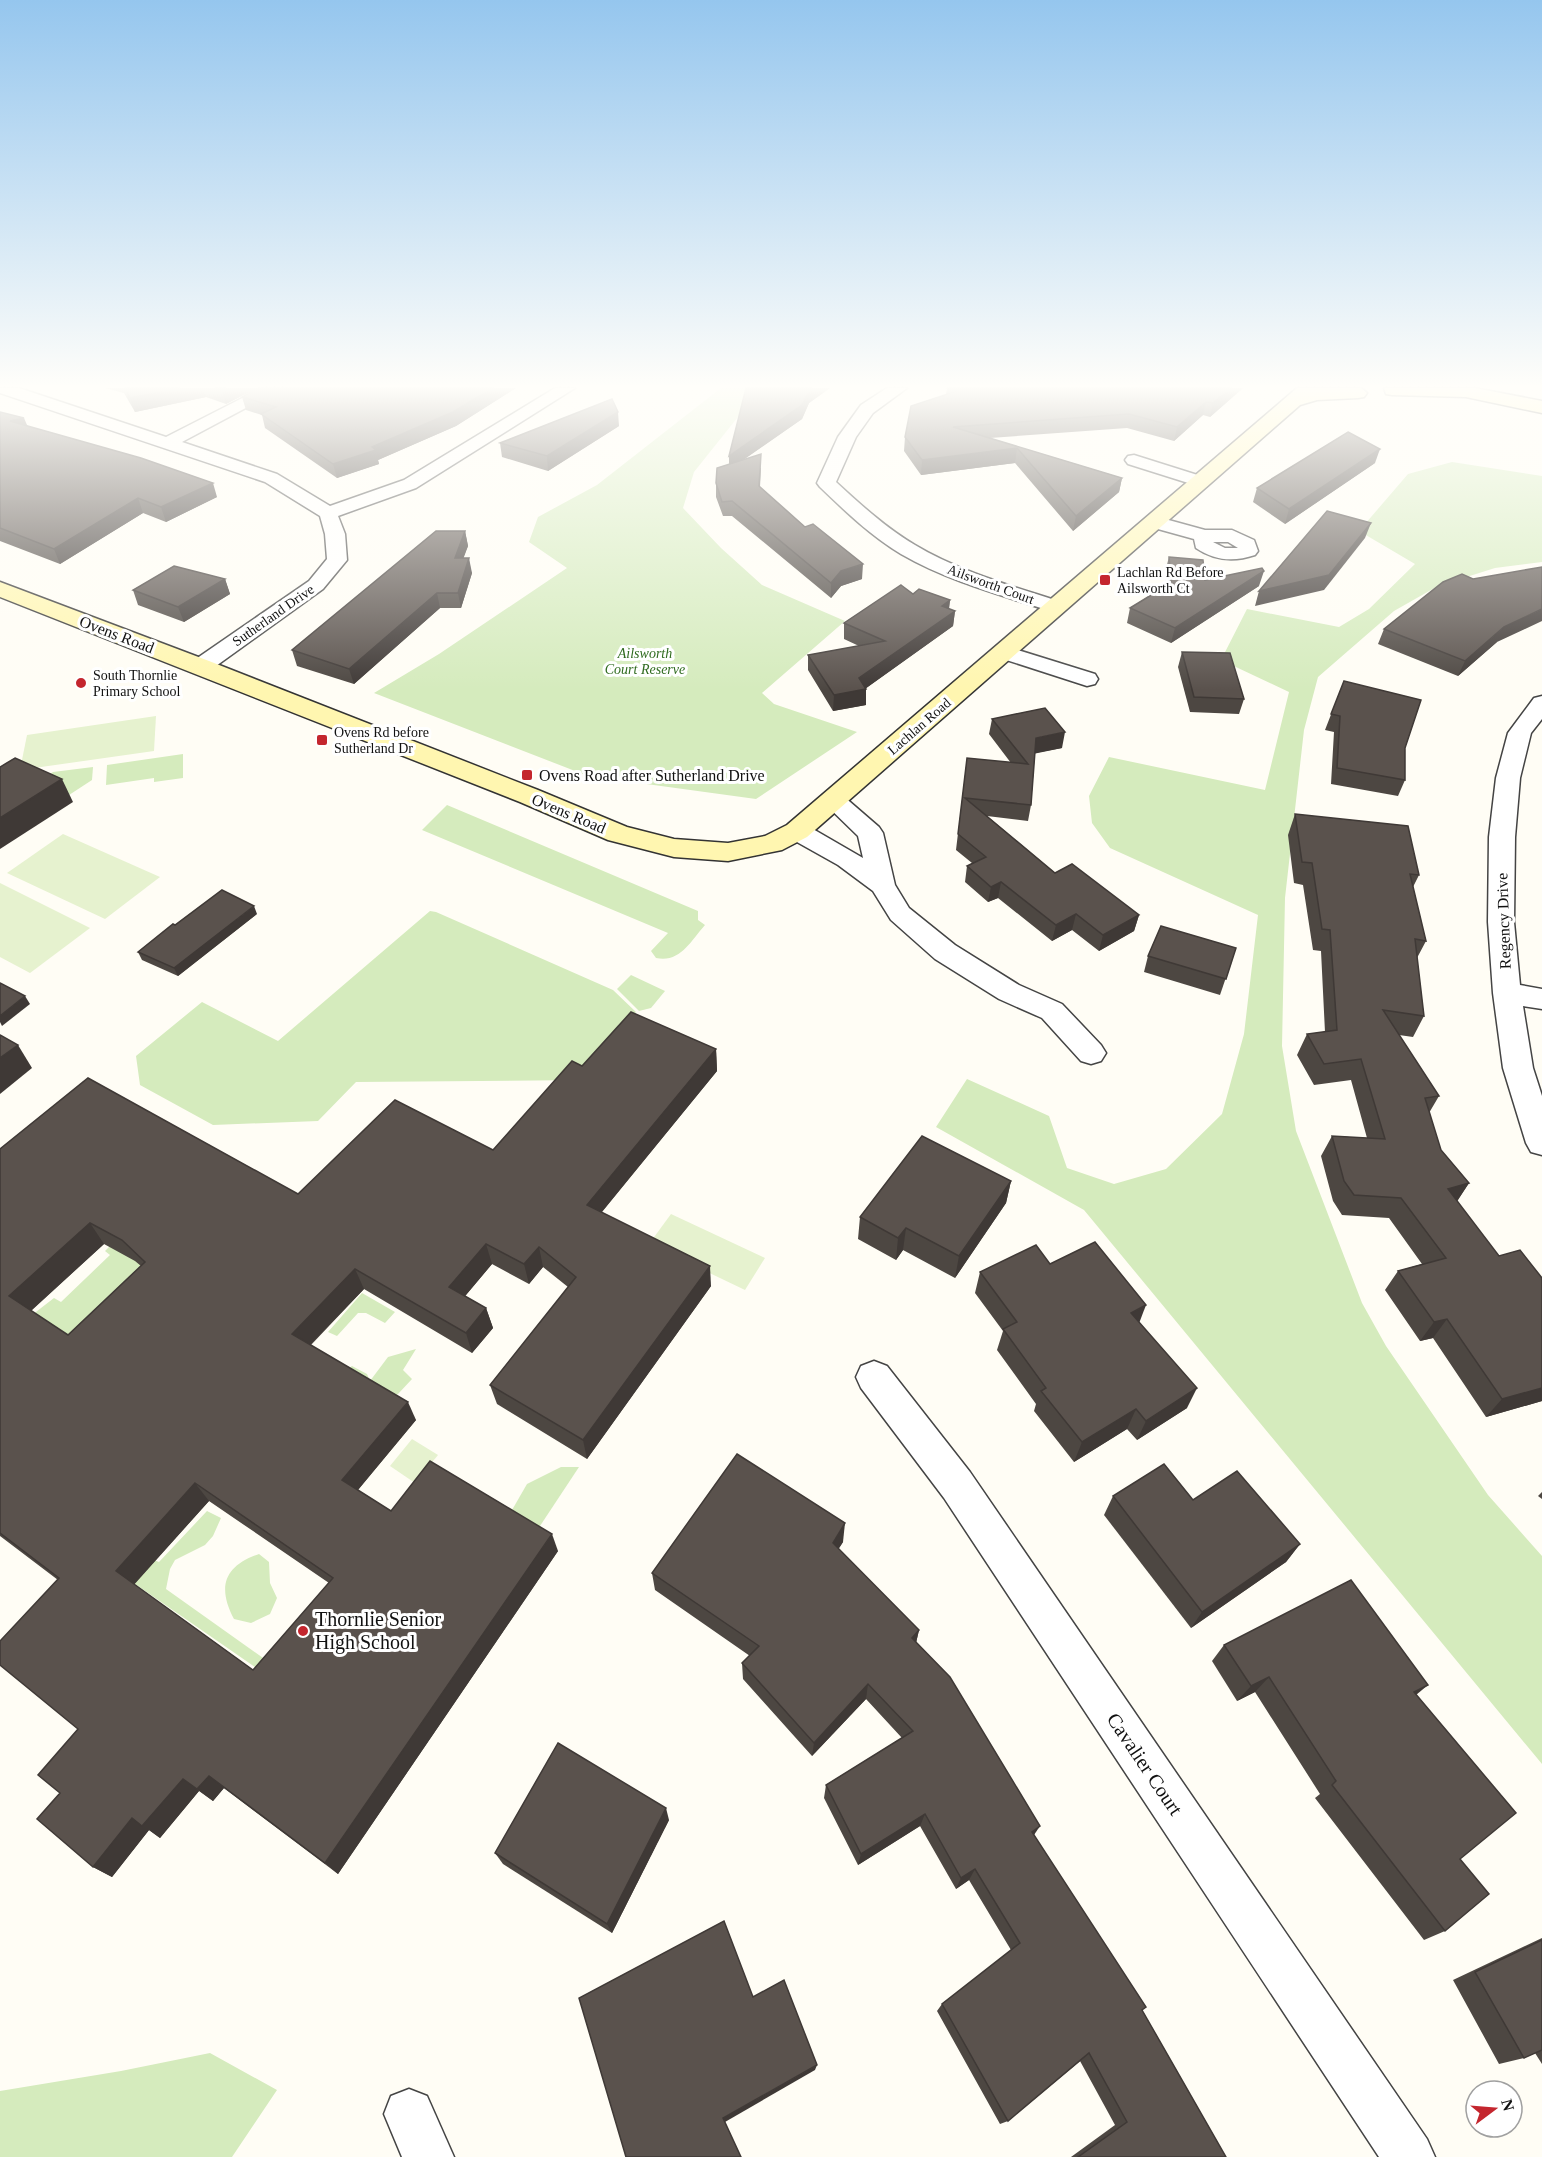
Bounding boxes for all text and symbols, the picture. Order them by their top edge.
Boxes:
street label: Ailsworth Court [945,562,1036,607]
place label: Lachlan Rd Before Ailsworth Ct [1117,565,1224,596]
marker: Lachlan Rd Before Ailsworth Ct [1098,573,1112,587]
street label: Sutherland Drive [230,582,317,649]
street label: Ovens Road [77,612,157,656]
park label: Ailsworth Court Reserve [605,646,685,677]
place label: South Thornlie Primary School [93,668,181,699]
marker: South Thornlie Primary School [74,676,88,690]
street label: Lachlan Road [885,695,954,758]
place label: Ovens Rd before Sutherland Dr [334,725,429,756]
marker: Ovens Rd before Sutherland Dr [315,733,329,747]
place label: Ovens Road after Sutherland Drive [539,767,765,784]
marker: Ovens Road after Sutherland Drive [520,768,534,782]
street label: Ovens Road [529,790,608,837]
street label: Regency Drive [1493,872,1515,969]
place label: Thornlie Senior High School [315,1608,441,1654]
marker: Thornlie Senior High School [296,1624,310,1638]
street label: Cavalier Court [1103,1709,1187,1820]
north arrow [1464,2079,1524,2139]
text: N [1498,2097,1518,2113]

